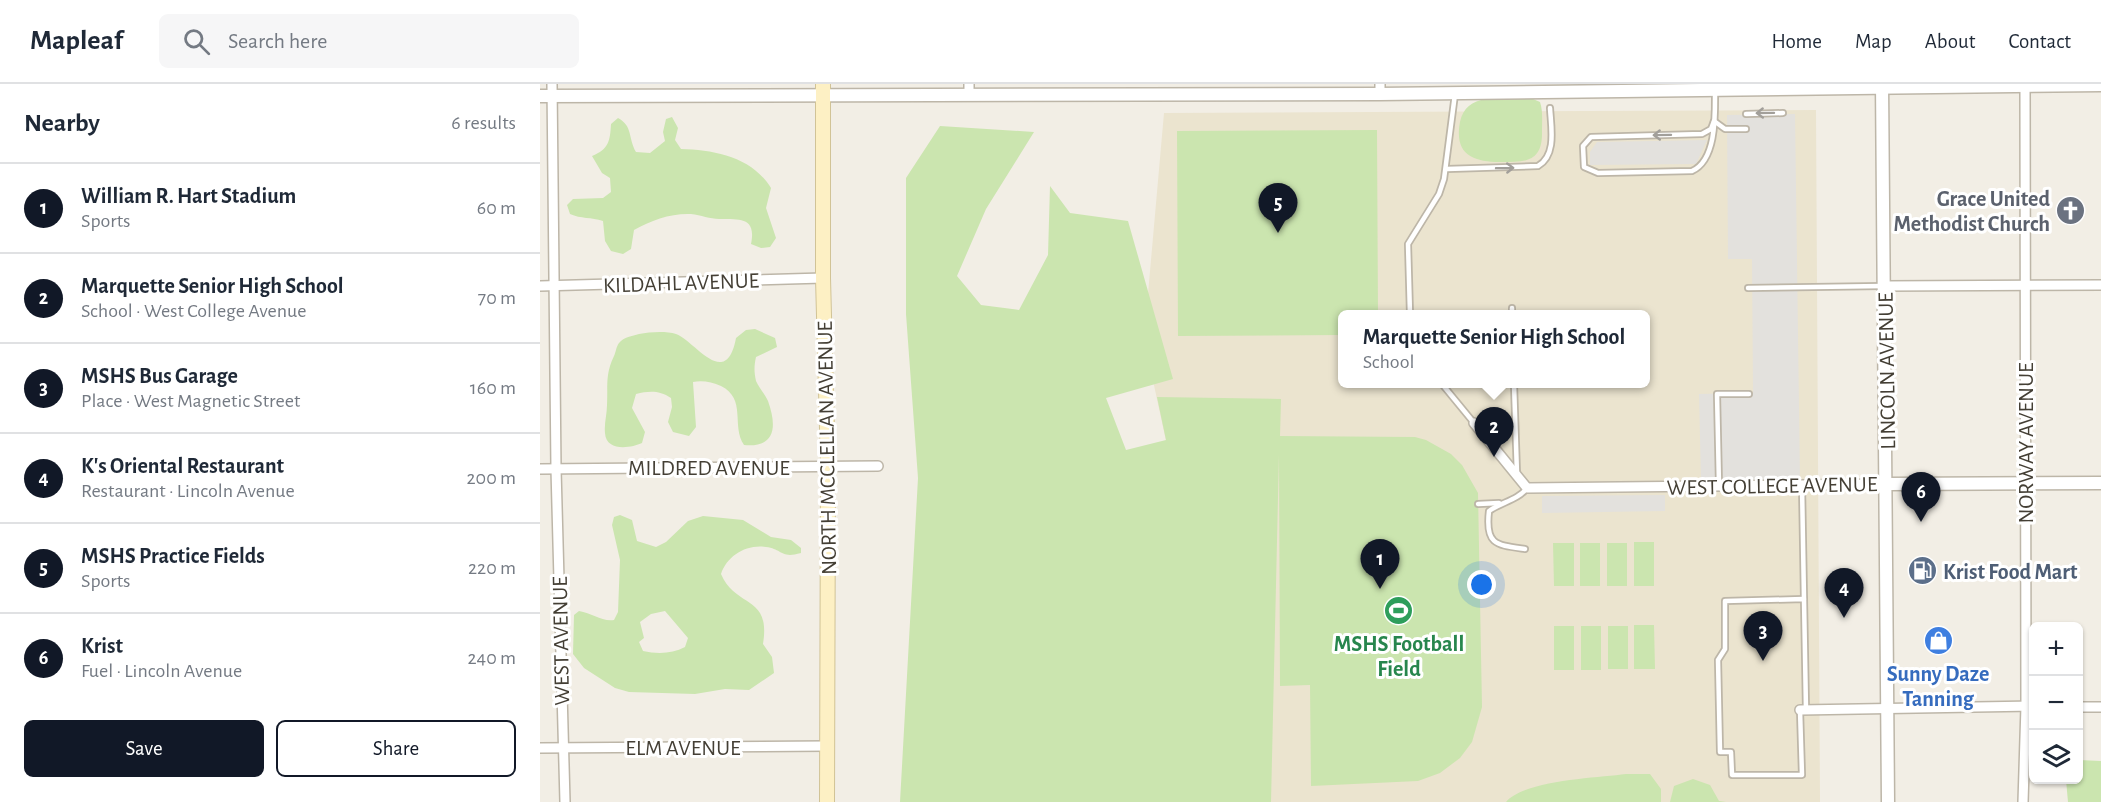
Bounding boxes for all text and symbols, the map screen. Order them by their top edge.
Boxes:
search box [159,14,579,68]
icon: search [180,25,213,58]
text: Mapleaf [30,27,123,55]
text: Search here [228,30,327,52]
text: Home [1771,31,1822,52]
text: Map [1855,31,1892,52]
text: About [1925,31,1975,52]
text: Contact [2008,31,2071,52]
one-way arrow [1755,108,1775,119]
text: Nearby [24,110,100,136]
text: 6 results [451,113,516,133]
one-way arrow [1653,129,1673,141]
one-way arrow [1495,162,1515,174]
pin: 5 [1258,184,1298,233]
text: William R. Hart Stadium [81,185,296,207]
place label: Grace United Methodist Church [1894,188,2050,235]
church icon: Grace United Methodist Church [2055,195,2087,227]
text: 1 [40,198,47,218]
text: 60 m [477,198,516,218]
text: Sports [81,211,130,231]
street label: KILDAHL AVENUE [603,269,760,297]
text: Marquette Senior High School [81,275,344,297]
text: 2 [39,288,48,308]
text: 70 m [478,288,516,308]
street label: LINCOLN AVENUE [1875,292,1899,450]
text: School · West College Avenue [81,301,306,321]
popup [1338,310,1650,388]
street label: NORTH MCCLELLAN AVENUE [814,321,840,575]
text: Marquette Senior High School [1363,326,1625,348]
text: School [1363,352,1414,372]
street label: NORWAY AVENUE [2015,362,2037,524]
text: MSHS Bus Garage [81,365,238,387]
text: 3 [39,378,48,398]
text: 160 m [470,378,516,398]
text: Place · West Magnetic Street [81,391,300,411]
pin: 2 [1474,408,1514,457]
text: K's Oriental Restaurant [81,455,284,477]
street label: MILDRED AVENUE [628,457,790,479]
text: 4 [38,468,49,488]
text: 200 m [466,468,516,488]
pin: 6 [1902,472,1940,522]
street label: WEST COLLEGE AVENUE [1666,473,1878,499]
text: Restaurant · Lincoln Avenue [81,481,295,501]
pin: 1 [1360,540,1400,589]
text: MSHS Practice Fields [81,545,265,567]
fuel station icon: Krist Food Mart [1906,555,1938,587]
text: 5 [39,558,48,578]
text: 220 m [468,558,516,578]
place label: Krist Food Mart [1943,561,2078,583]
pin: 4 [1824,568,1864,618]
your location [1467,570,1496,599]
text: Sports [81,571,130,591]
street label: WEST AVENUE [549,576,573,706]
sports icon: MSHS Football Field [1383,595,1415,627]
pin: 3 [1744,612,1782,661]
map controls [2029,622,2083,784]
button: + [2029,622,2083,676]
shop icon: Sunny Daze Tanning [1922,625,1954,657]
place label: MSHS Football Field [1334,633,1464,680]
text: Krist [81,635,123,657]
text: 6 [39,648,48,668]
text: 240 m [467,648,516,668]
text: Fuel · Lincoln Avenue [81,661,242,681]
place label: Sunny Daze Tanning [1887,663,1989,710]
button: − [2029,676,2083,730]
button: Save [24,720,264,777]
button: Share [276,720,516,777]
button: layers [2029,730,2083,784]
street label: ELM AVENUE [625,737,741,759]

